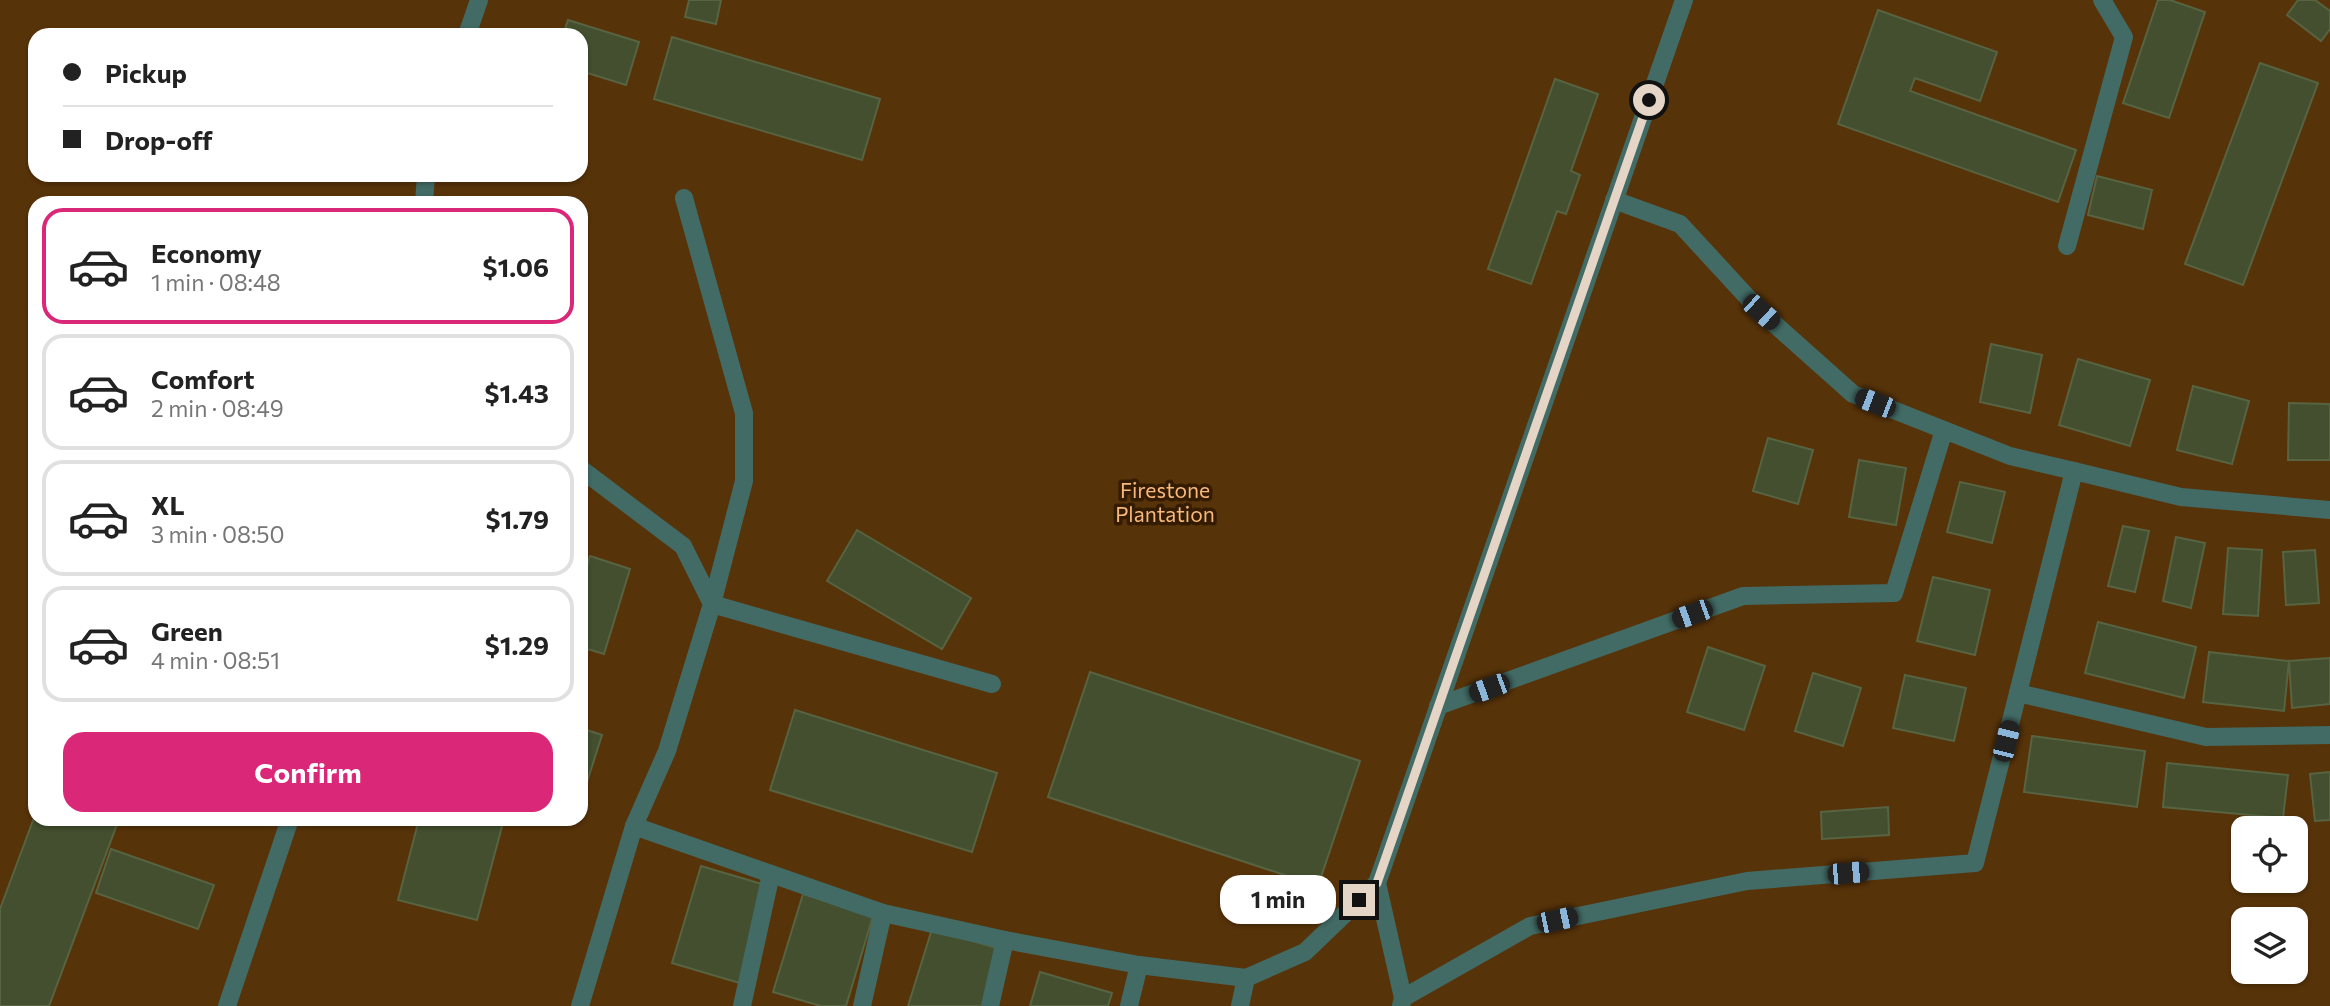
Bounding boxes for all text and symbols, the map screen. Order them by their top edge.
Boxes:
text: Pickup [105,57,187,88]
route start [1633,84,1665,116]
text: Drop-off [105,124,212,155]
icon: car [67,235,130,298]
text: Economy [151,237,262,268]
text: $1.06 [482,251,549,282]
text: 1 min · 08:48 [151,268,281,296]
car [1739,290,1784,334]
icon: car [67,361,130,424]
text: Comfort [151,363,254,394]
text: $1.43 [485,377,549,408]
car [1852,386,1899,420]
text: 2 min · 08:49 [151,394,284,422]
park label: Firestone Plantation [1115,477,1215,526]
icon: car [67,487,130,550]
text: XL [151,489,185,520]
text: $1.79 [486,503,549,534]
text: 3 min · 08:50 [151,520,285,548]
car [1669,597,1716,631]
icon: car [67,613,130,676]
text: Green [151,615,223,646]
text: $1.29 [485,629,549,660]
text: 4 min · 08:51 [151,646,280,674]
car [1466,671,1513,705]
car [1991,718,2022,764]
button: Confirm [63,732,553,812]
map controls [2231,816,2308,984]
button: locate [2231,816,2308,893]
car [1827,861,1870,885]
callout: 1 min [1219,876,1334,925]
route end [1343,884,1375,916]
text: 1 min [1251,885,1305,913]
car [1535,905,1580,935]
button: layers [2231,907,2308,984]

